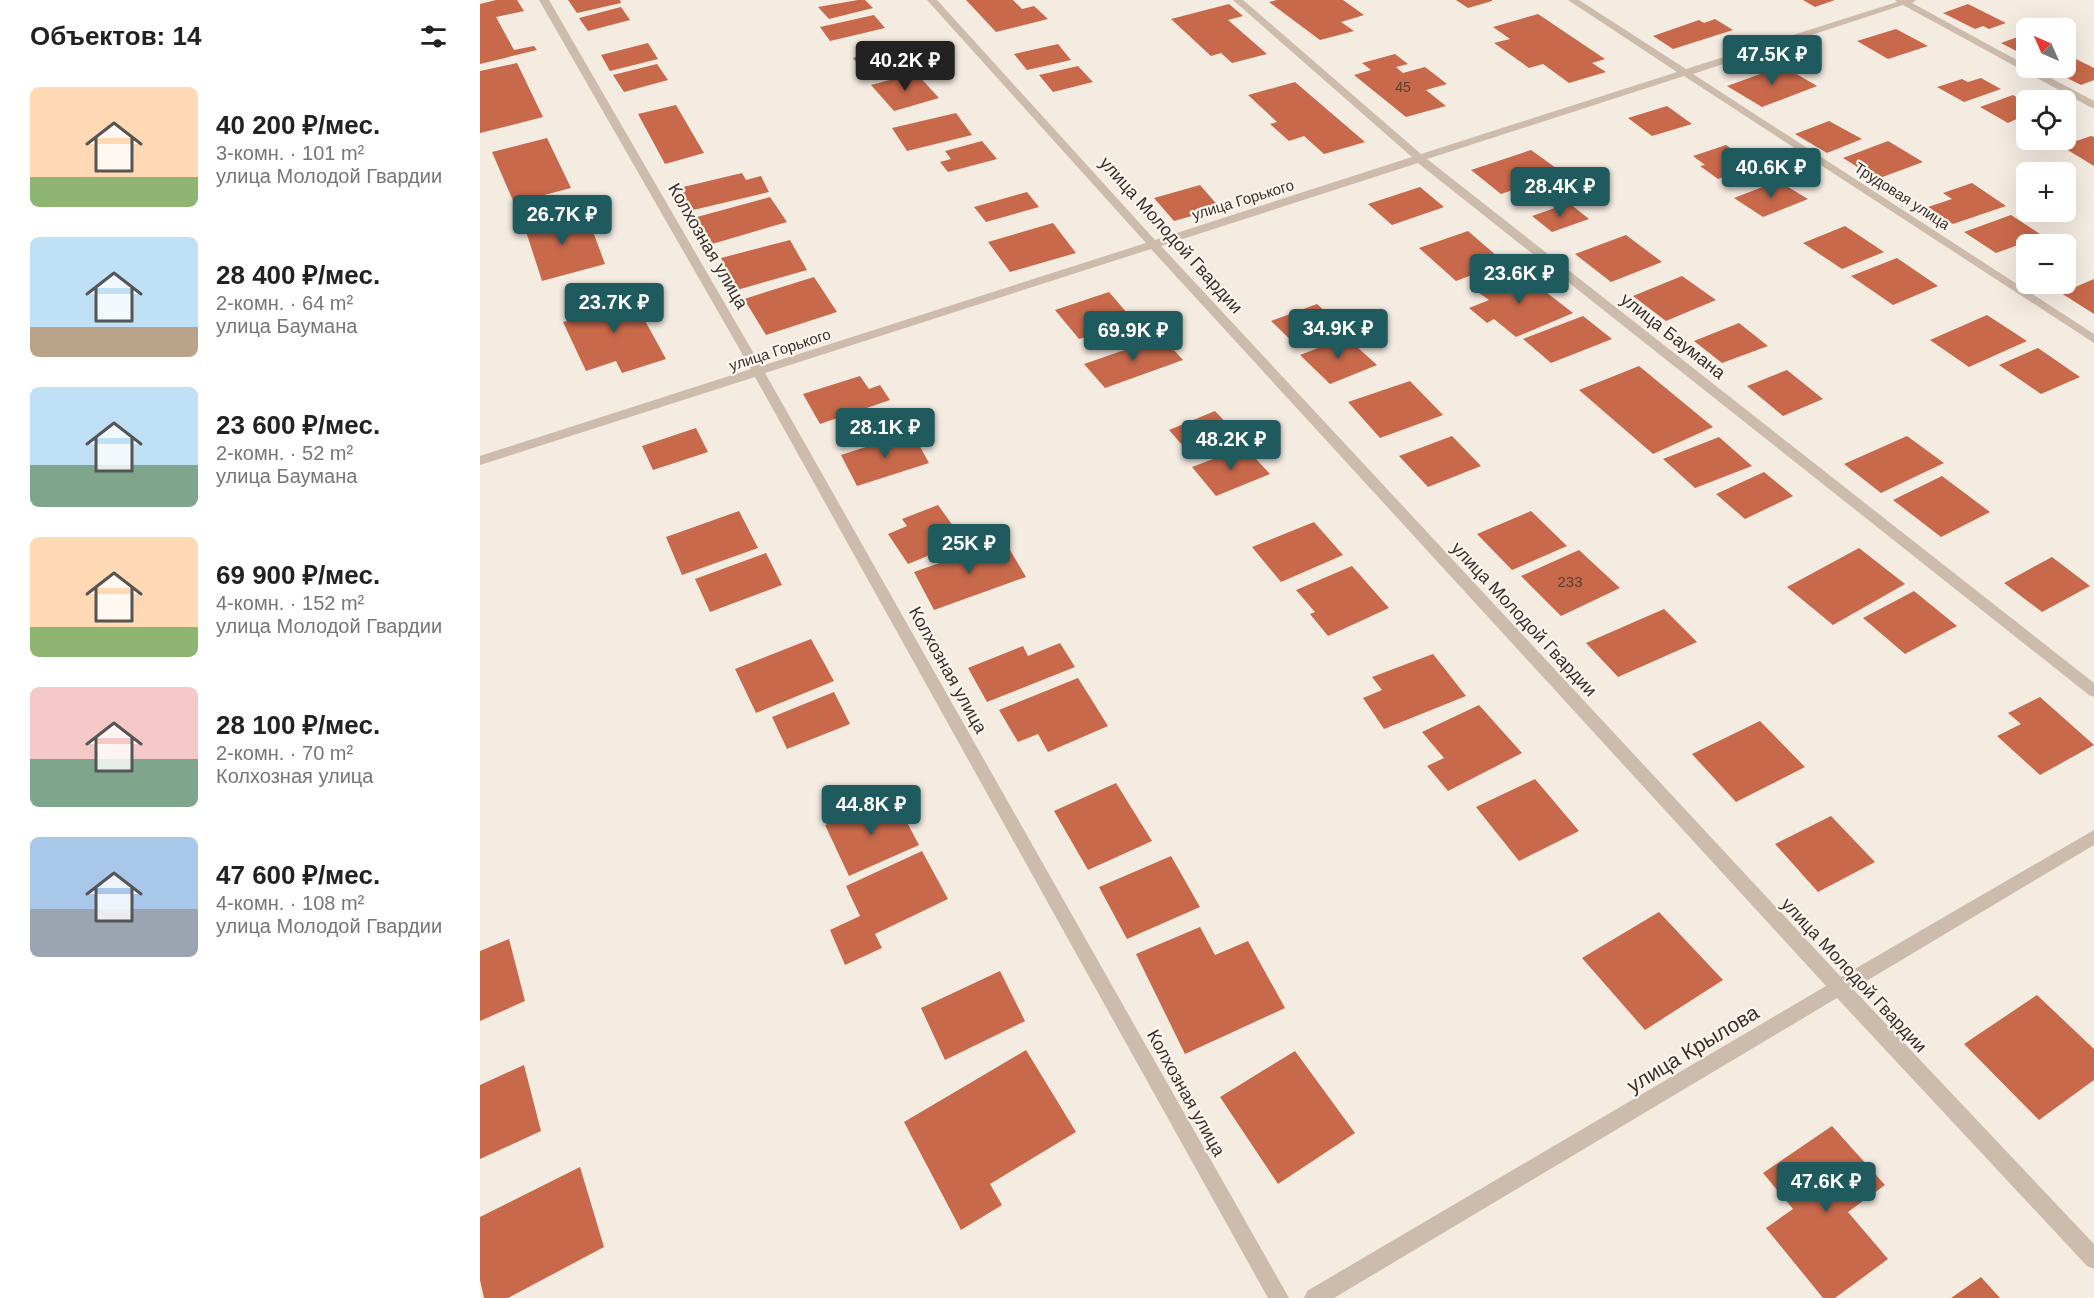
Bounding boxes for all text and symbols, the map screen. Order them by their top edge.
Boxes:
north arrow [2016,18,2076,78]
map controls [2016,18,2076,294]
icon: filters [417,20,450,53]
text: Объектов: 14 [30,21,201,51]
pin: 47.5K ₽ [1717,35,1827,86]
pin: 40.2K ₽ [850,41,960,92]
text: 47.5K ₽ [1737,43,1807,65]
text: 40.2K ₽ [870,49,940,71]
house number: 45 [1395,79,1411,95]
button: locate [2016,90,2076,150]
text: 40 200 ₽/мес. [216,110,380,140]
icon: home [78,111,150,183]
text: 3-комн. · 101 m² [216,142,364,164]
pin: 40.6K ₽ [1716,148,1826,199]
street label: улица Молодой Гвардии [1095,153,1247,317]
text: 40.6K ₽ [1736,156,1806,178]
street label: Трудовая улица [1851,158,1954,233]
button: + [2016,162,2076,222]
text: улица Молодой Гвардии [216,165,442,187]
pin: 28.4K ₽ [1505,167,1615,218]
text: 28.4K ₽ [1525,175,1595,197]
street label: улица Горького [1190,176,1296,223]
street label: Колхозная улица [664,180,753,313]
pin: 26.7K ₽ [507,195,617,246]
text: 26.7K ₽ [527,203,597,225]
button: − [2016,234,2076,294]
pin: 23.6K ₽ [1464,254,1574,305]
text: 28 400 ₽/мес. [216,260,380,290]
icon: home [78,261,150,333]
text: 23.6K ₽ [1484,262,1554,284]
pin: 23.7K ₽ [559,283,669,334]
street label: улица Баумана [1617,289,1730,384]
text: 23.7K ₽ [579,291,649,313]
text: 2-комн. · 64 m² [216,292,353,314]
pin: 34.9K ₽ [1283,309,1393,360]
pin: 69.9K ₽ [1078,311,1188,362]
text: улица Баумана [216,315,357,337]
text: 34.9K ₽ [1303,317,1373,339]
text: 69.9K ₽ [1098,319,1168,341]
street label: улица Горького [727,325,833,374]
pin: 28.1K ₽ [830,408,940,459]
text: 23 600 ₽/мес. [216,410,380,440]
icon: home [78,411,150,483]
text: 28.1K ₽ [850,416,920,438]
pin: 48.2K ₽ [1176,420,1286,471]
text: 48.2K ₽ [1196,428,1266,450]
text: 2-комн. · 52 m² [216,442,353,464]
text: улица Баумана [216,465,357,487]
pin: 25K ₽ [927,524,1011,575]
text: 25K ₽ [942,532,996,554]
street label: улица Молодой Гвардии [1447,538,1601,700]
text: 69 900 ₽/мес. [216,560,380,590]
icon: home [78,561,150,633]
house number: 233 [1557,573,1583,590]
text: 4-комн. · 152 m² [216,592,364,614]
street label: Колхозная улица [905,603,992,738]
text: улица Молодой Гвардии [216,615,442,637]
text: 28 100 ₽/мес. [216,710,380,740]
icon: home [78,711,150,783]
text: 2-комн. · 70 m² [216,742,353,764]
text: Колхозная улица [216,765,373,787]
pin: 44.8K ₽ [816,785,926,836]
text: 44.8K ₽ [836,793,906,815]
text: 47 600 ₽/мес. [216,860,380,890]
icon: home [78,861,150,933]
text: 4-комн. · 108 m² [216,892,364,914]
street label: улица Молодой Гвардии [1777,894,1931,1056]
text: улица Молодой Гвардии [216,915,442,937]
street label: улица Крылова [1623,1000,1763,1097]
street label: Колхозная улица [1143,1026,1230,1161]
pin: 47.6K ₽ [1771,1162,1881,1213]
text: 47.6K ₽ [1791,1170,1861,1192]

